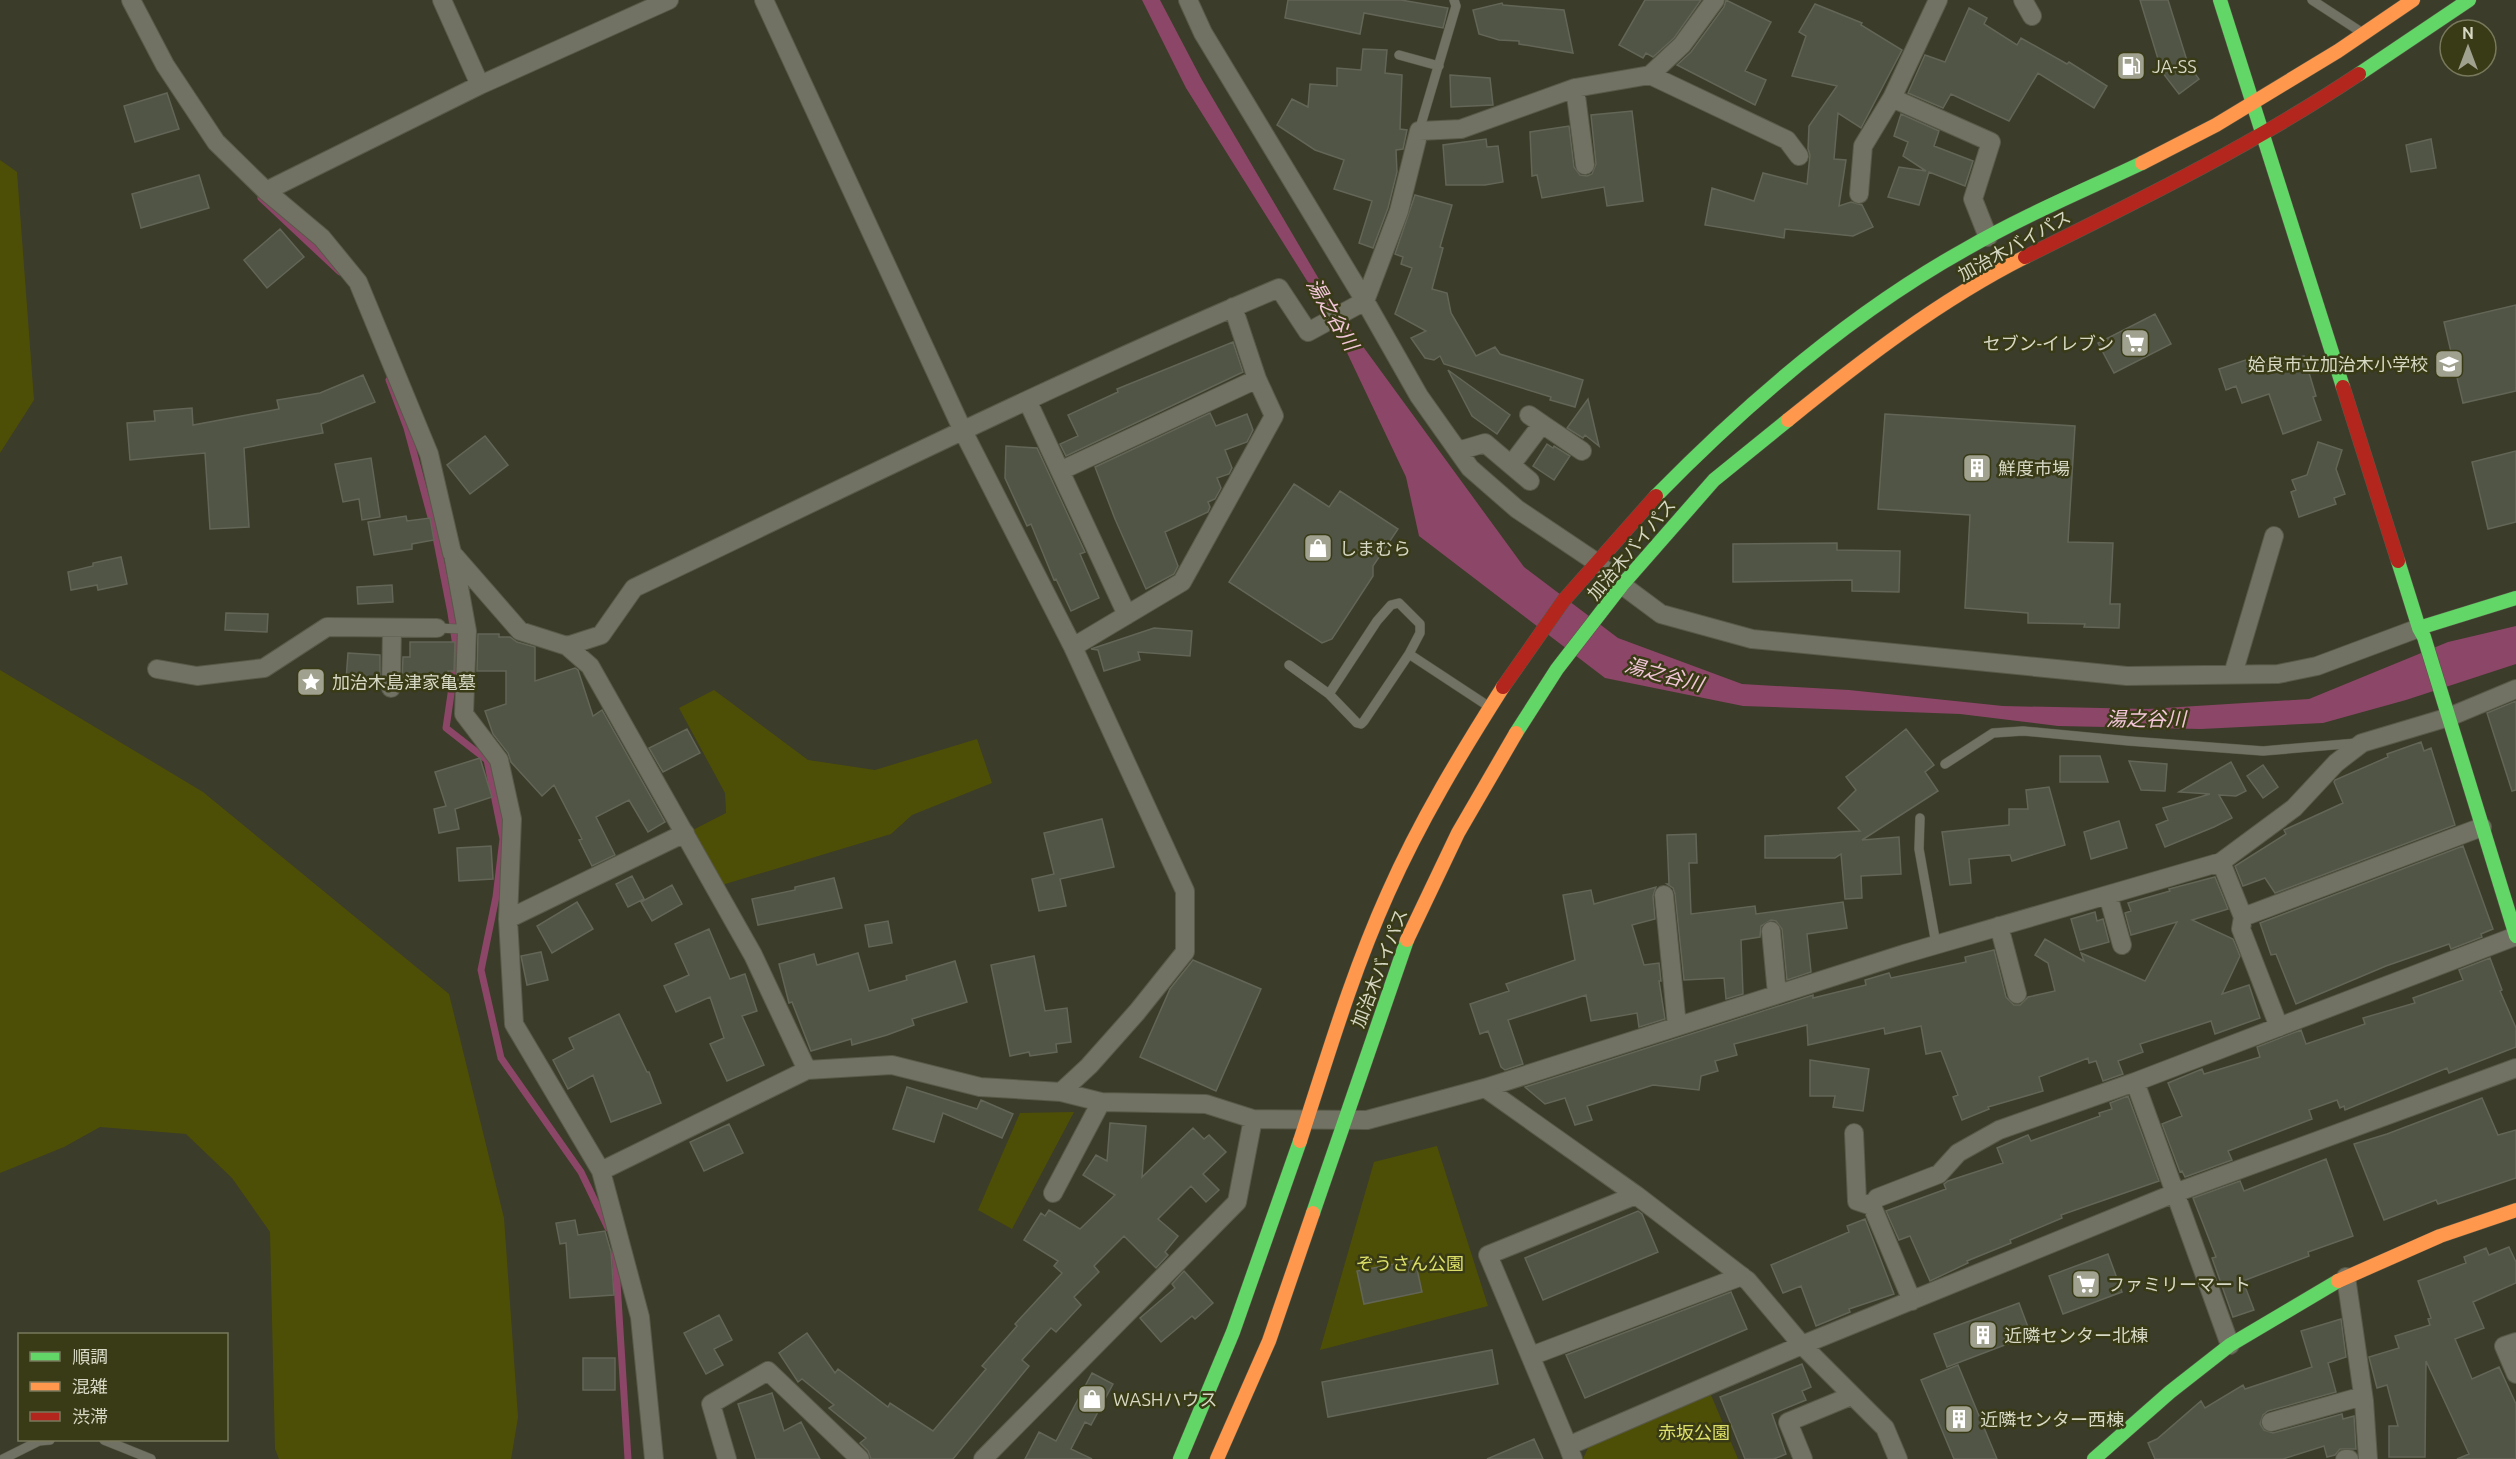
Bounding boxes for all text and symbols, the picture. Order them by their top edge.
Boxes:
north arrow [2438,18,2498,78]
text: N [2462,24,2474,42]
fuel station icon: JA-SS [2115,50,2147,82]
place label: JA-SS [2152,56,2197,76]
street label: 加治木バイパス [1954,206,2074,284]
water label: 湯之谷川 [1303,274,1364,356]
supermarket icon: セブン-イレブン [2119,327,2151,359]
place label: セブン-イレブン [1983,333,2114,353]
school or university icon: 姶良市立加治木小学校 [2433,348,2465,380]
place label: 姶良市立加治木小学校 [2248,354,2428,374]
building icon: 鮮度市場 [1961,452,1993,484]
place label: 鮮度市場 [1998,458,2070,478]
street label: 加治木バイパス [1583,494,1679,604]
shop icon: しまむら [1302,532,1334,564]
place label: しまむら [1339,538,1411,558]
water label: 湯之谷川 [1622,653,1708,696]
place icon: 加治木島津家亀墓 [295,666,327,698]
place label: 加治木島津家亀墓 [332,672,476,692]
water label: 湯之谷川 [2106,707,2188,730]
street label: 加治木バイパス [1347,906,1411,1030]
park label: ぞうさん公園 [1356,1253,1464,1273]
supermarket icon: ファミリーマート [2070,1268,2102,1300]
place label: ファミリーマート [2107,1274,2251,1294]
building icon: 近隣センター北棟 [1967,1319,1999,1351]
place label: 近隣センター北棟 [2004,1325,2148,1345]
legend [18,1333,228,1441]
text: 順調 [72,1346,108,1366]
text: 混雑 [72,1376,108,1396]
shop icon: WASHハウス [1076,1383,1108,1415]
place label: WASHハウス [1113,1389,1217,1409]
building icon: 近隣センター西棟 [1943,1403,1975,1435]
text: 渋滞 [72,1406,108,1426]
place label: 近隣センター西棟 [1980,1409,2124,1429]
park label: 赤坂公園 [1658,1422,1730,1442]

